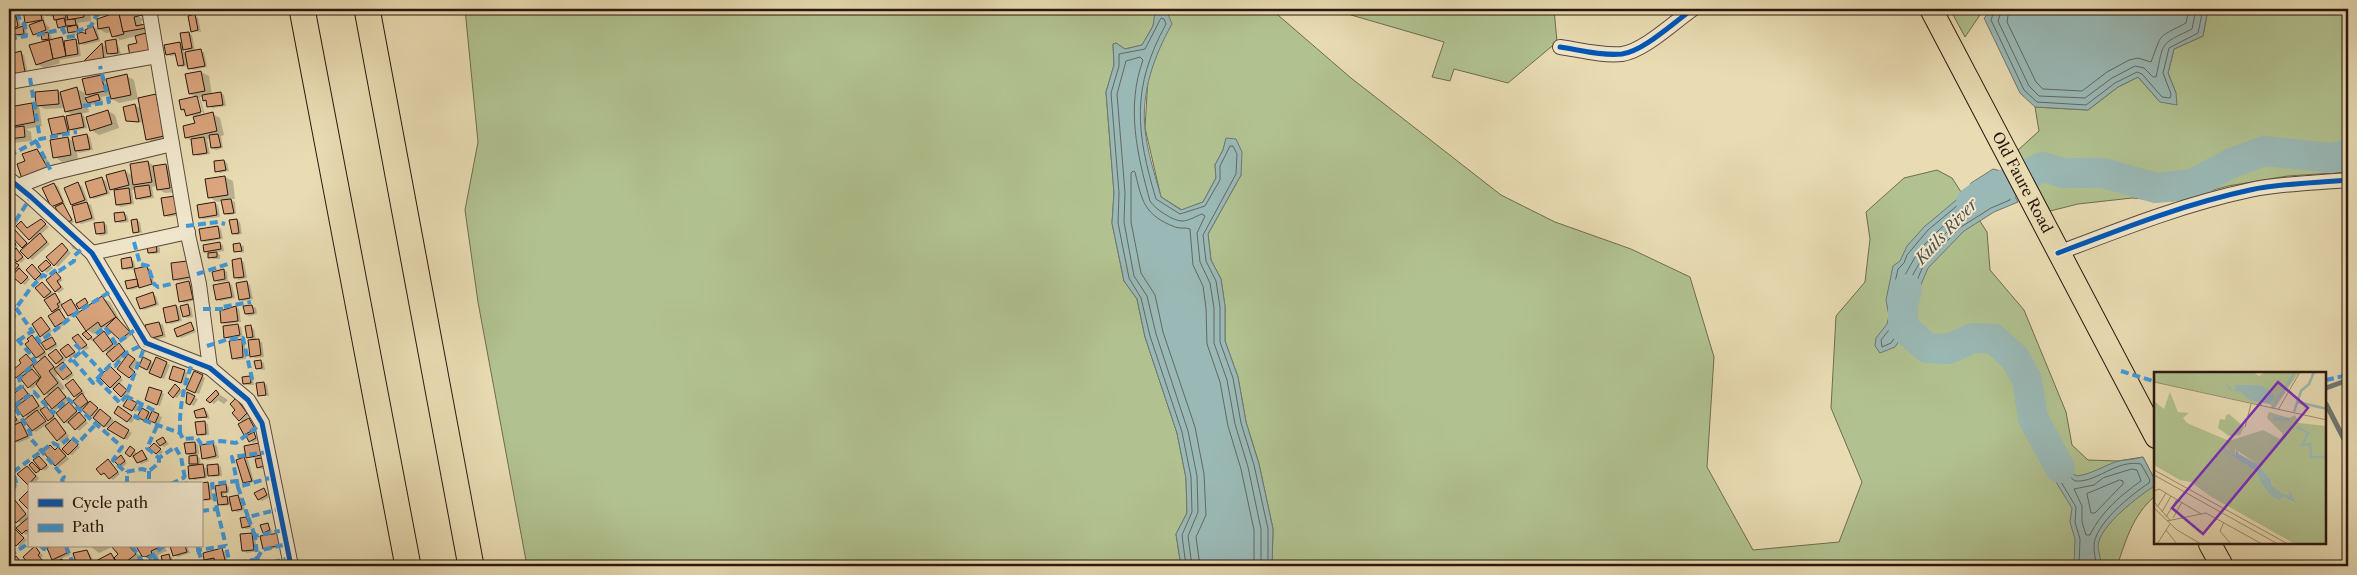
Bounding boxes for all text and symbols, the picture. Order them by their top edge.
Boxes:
street label: Old Faure Road [1988,128,2057,236]
water label: Kuils River [1909,193,1982,269]
inset map [2154,372,2327,545]
legend [28,482,202,548]
text: Cycle path [72,493,149,512]
text: Path [72,517,105,536]

